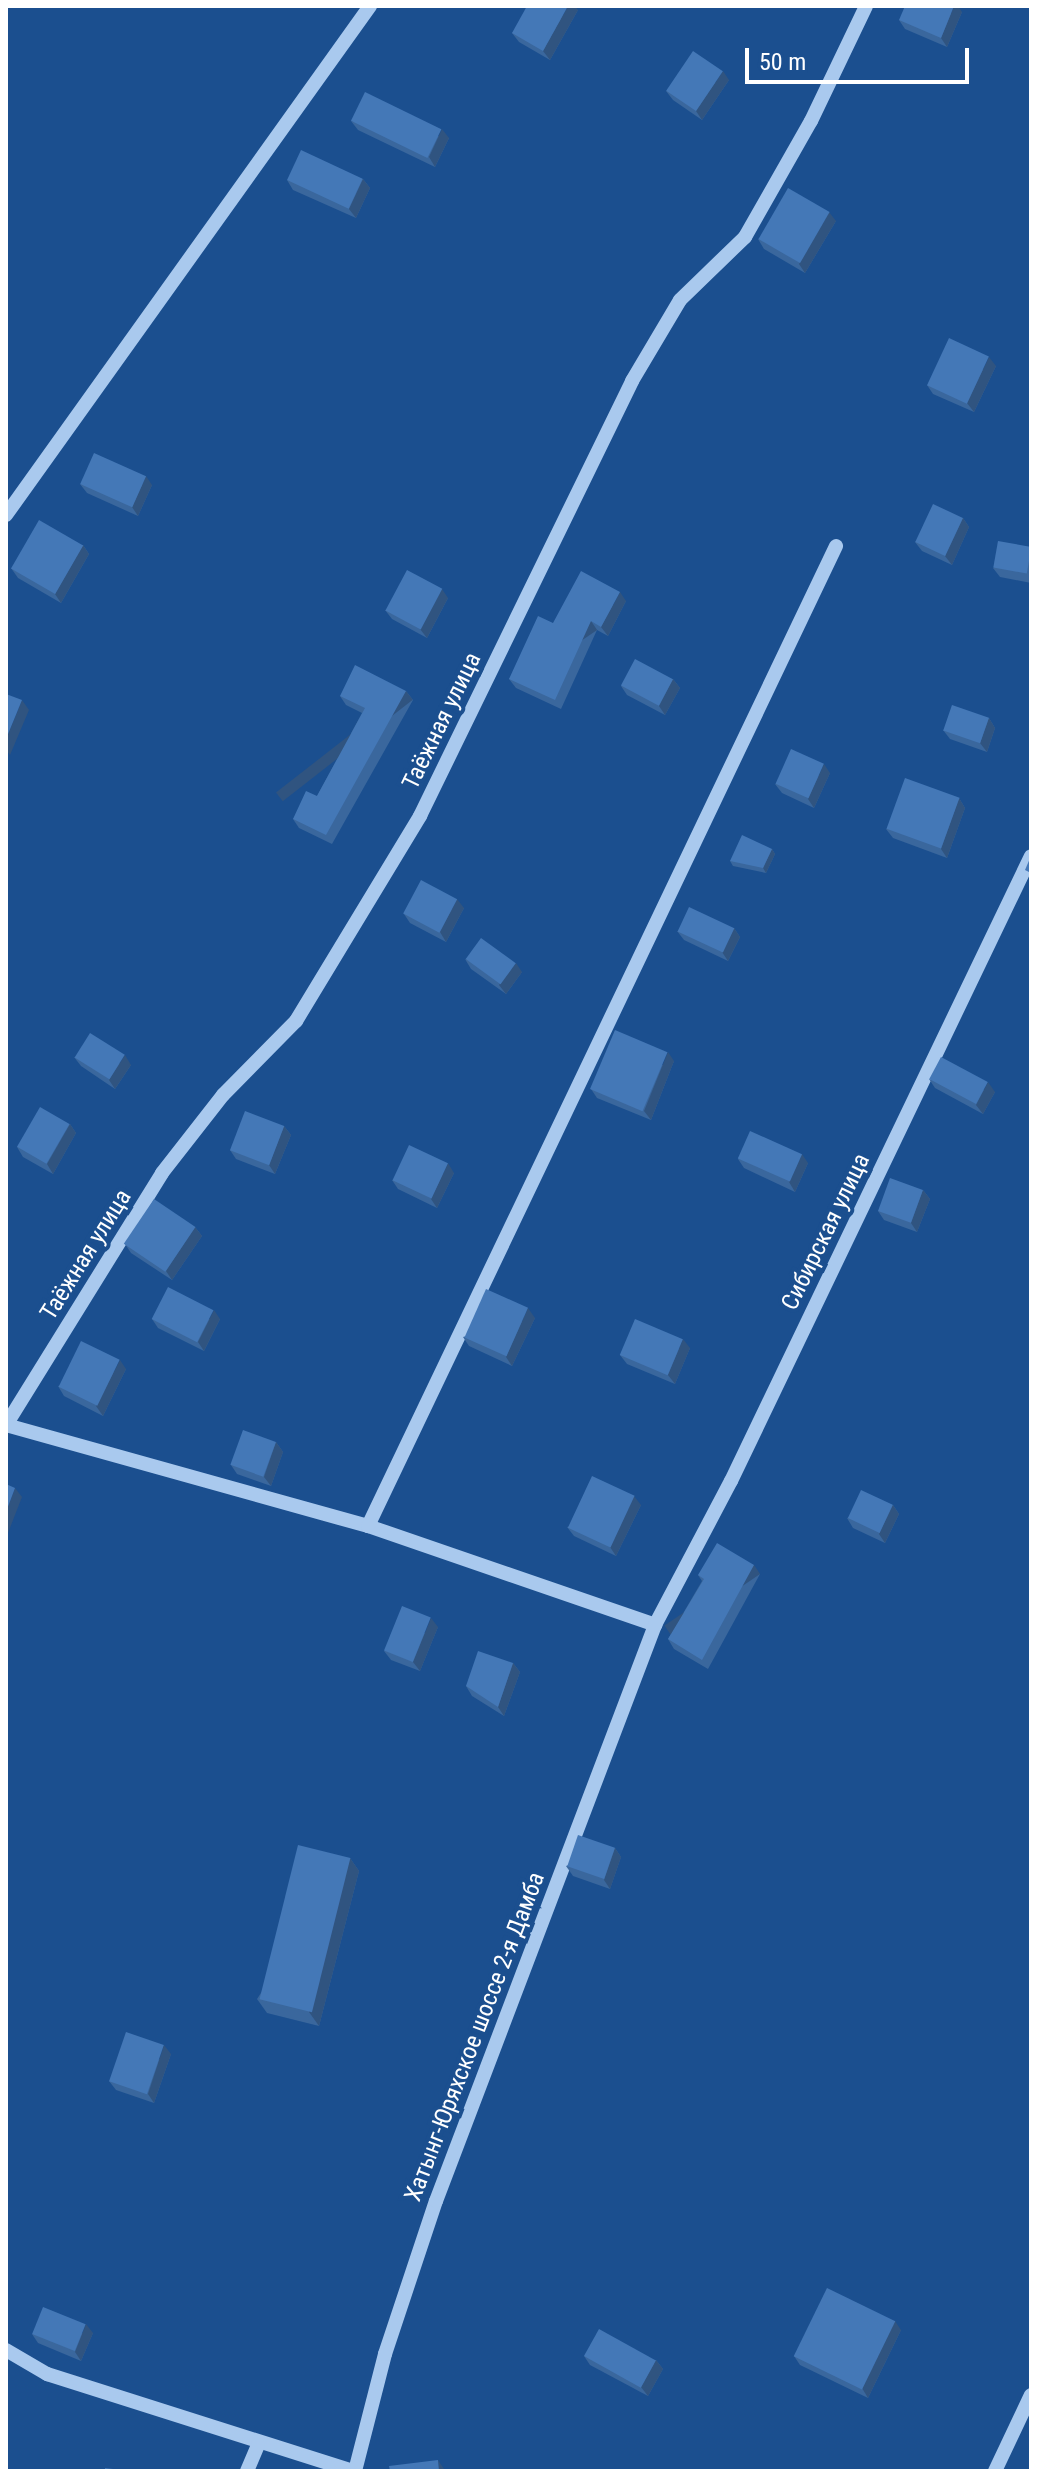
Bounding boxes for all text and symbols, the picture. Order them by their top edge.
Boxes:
scale bar [749,32,973,82]
text: 50 m [759,48,806,76]
street label: Таёжная улица [396,648,488,794]
street label: Сибирская улица [776,1149,876,1315]
street label: Таёжная улица [34,1184,138,1326]
street label: Хатынг-Юряхское шоссе 2-я Дамба [399,1868,551,2206]

